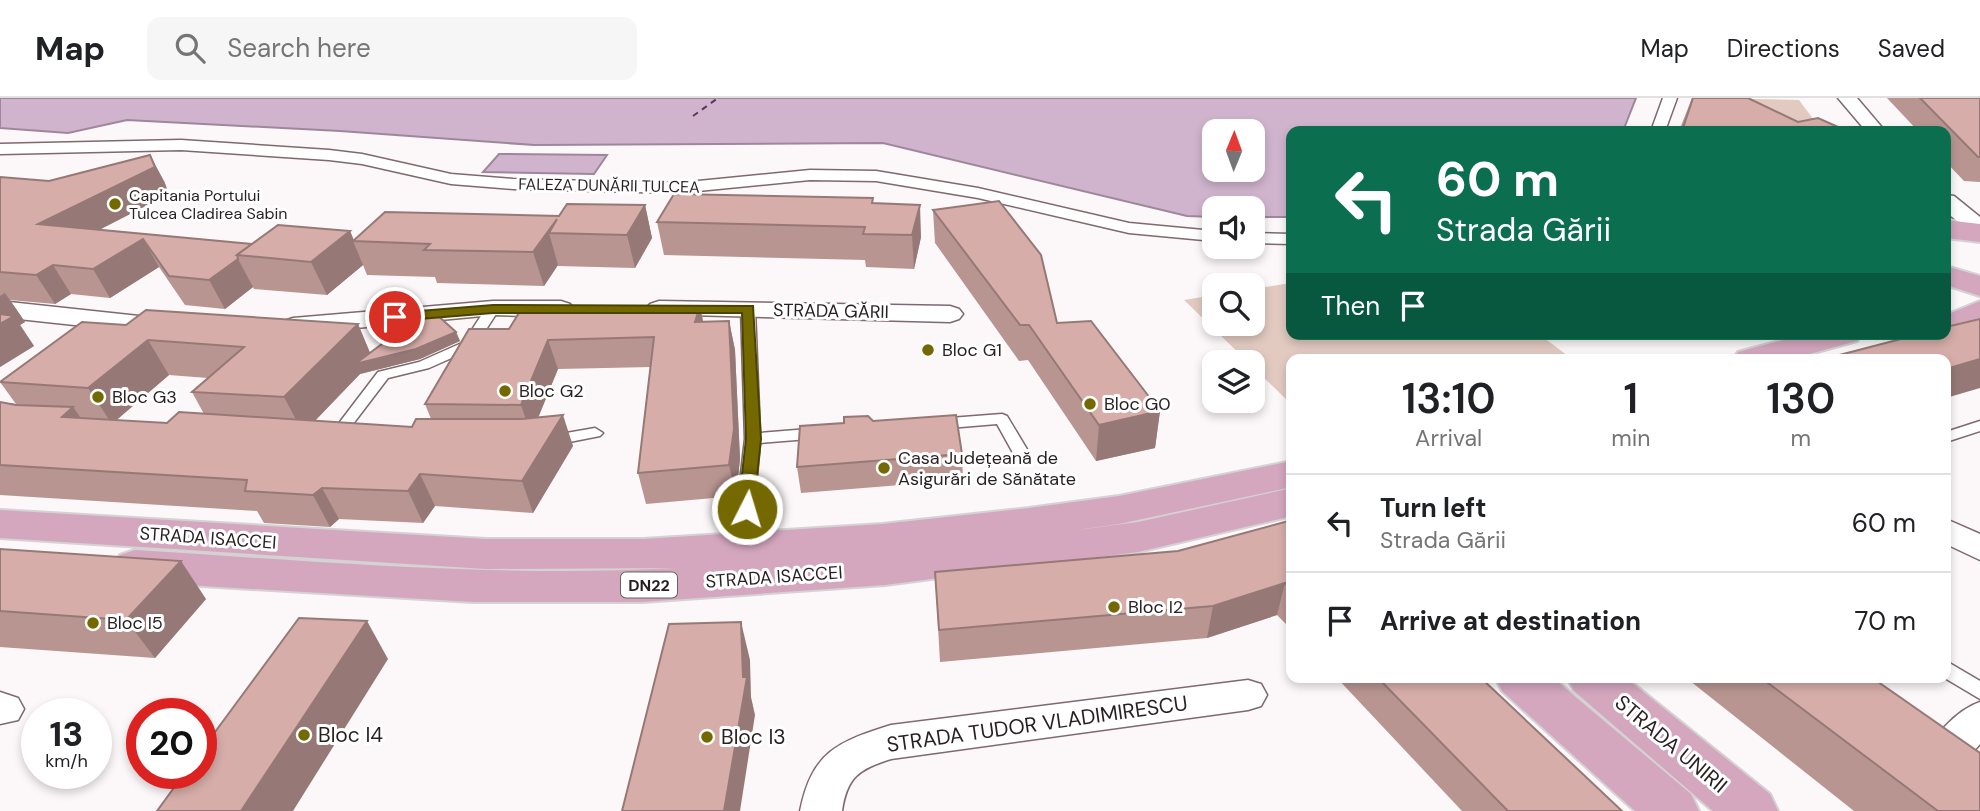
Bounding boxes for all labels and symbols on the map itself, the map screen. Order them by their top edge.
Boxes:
north arrow [1202,119,1265,182]
street label: FALEZA DUNĂRII TULCEA [518,173,700,198]
place label: Capitania Portului Tulcea Cladirea Sabin [129,185,287,224]
marker: Capitania Portului Tulcea Cladirea Sabin [107,196,123,212]
pin [365,287,425,347]
street label: STRADA GĂRII [773,298,889,324]
place label: Bloc G1 [942,338,1002,362]
marker: Bloc G1 [920,342,936,358]
place label: Bloc G2 [519,379,584,403]
marker: Bloc G2 [497,383,513,399]
place label: Bloc G3 [112,385,177,409]
marker: Bloc G3 [90,389,106,405]
place label: Bloc G0 [1104,392,1171,416]
marker: Bloc G0 [1082,396,1098,412]
place label: Casa Județeană de Asigurări de Sănătate [898,446,1076,491]
marker: Casa Județeană de Asigurări de Sănătate [876,460,892,476]
position arrow [710,472,784,546]
street label: STRADA ISACCEI [139,521,277,555]
street label: STRADA ISACCEI [705,560,843,594]
road number: DN22 [621,572,677,598]
place label: Bloc I2 [1128,595,1183,619]
marker: Bloc I2 [1106,599,1122,615]
place label: Bloc I5 [107,611,163,635]
marker: Bloc I5 [85,615,101,631]
street label: STRADA TUDOR VLADIMIRESCU [885,689,1189,759]
street label: STRADA UNIRII [1609,689,1733,799]
speed limit sign: 20 [126,698,217,789]
place label: Bloc I4 [318,721,383,749]
place label: Bloc I3 [721,723,786,751]
marker: Bloc I4 [296,727,312,743]
marker: Bloc I3 [699,729,715,745]

